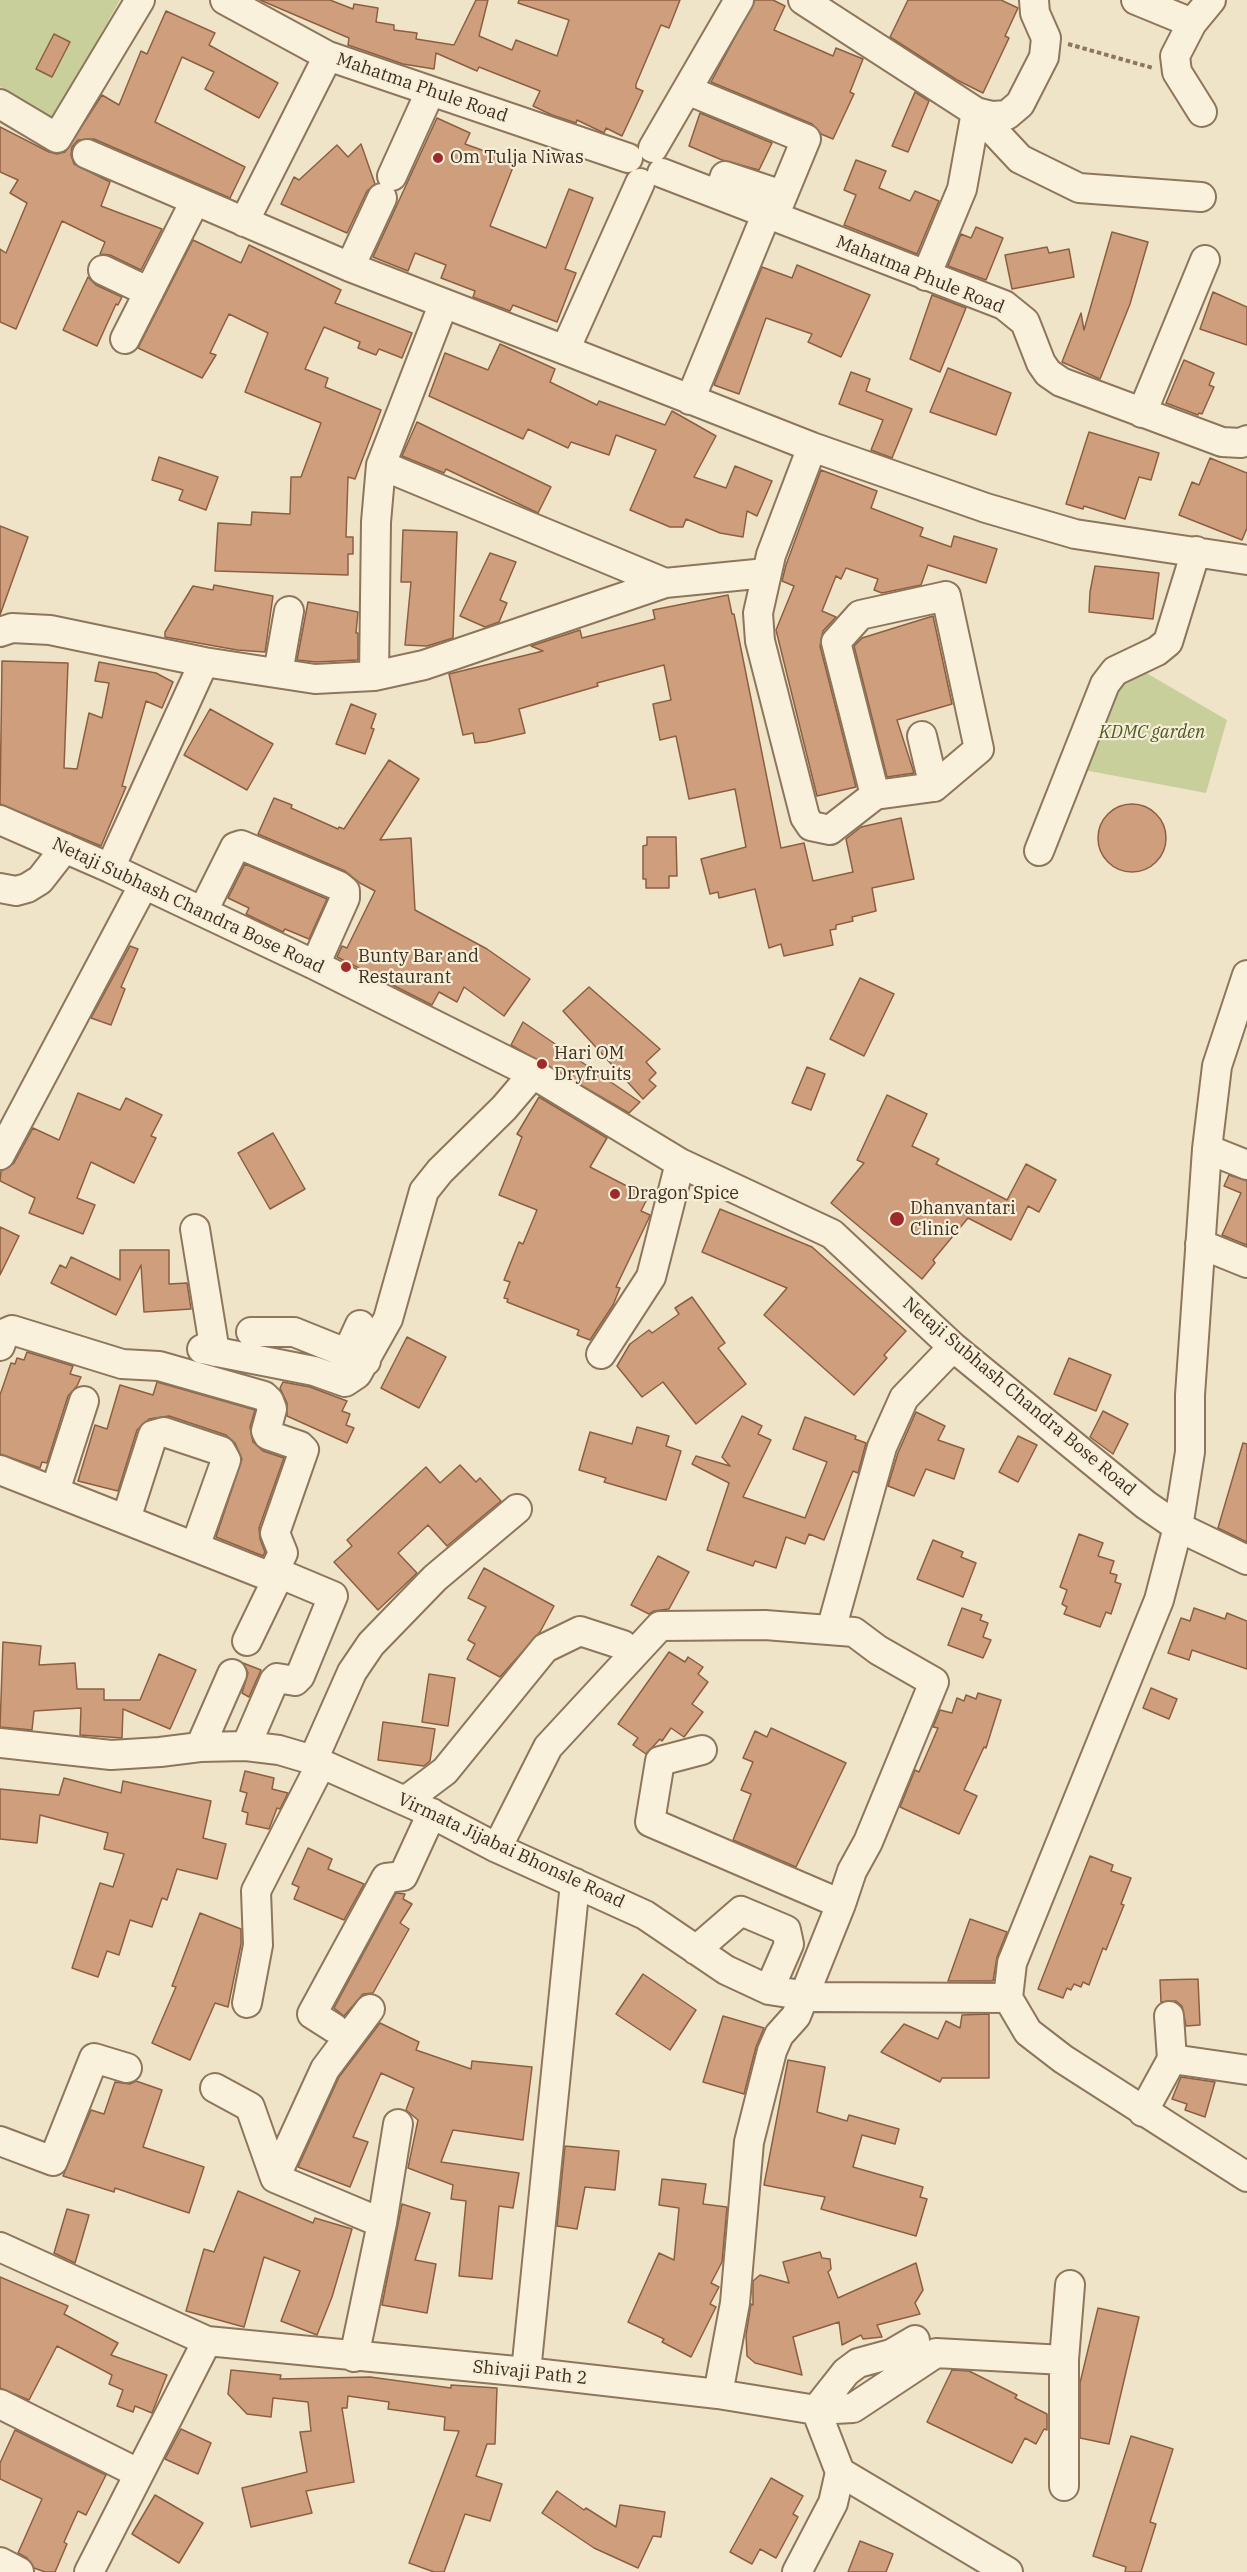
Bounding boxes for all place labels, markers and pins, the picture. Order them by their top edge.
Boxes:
place label: Om Tulja Niwas [450,147,584,169]
marker: Om Tulja Niwas [431,151,445,165]
place label: Bunty Bar and Restaurant [358,946,479,988]
marker: Bunty Bar and Restaurant [339,960,353,974]
place label: Hari OM Dryfruits [554,1043,631,1086]
marker: Hari OM Dryfruits [535,1057,549,1071]
place label: Dragon Spice [627,1183,739,1205]
marker: Dragon Spice [608,1187,622,1201]
place label: Dhanvantari Clinic [910,1198,1016,1240]
marker: Dhanvantari Clinic [888,1210,906,1228]

